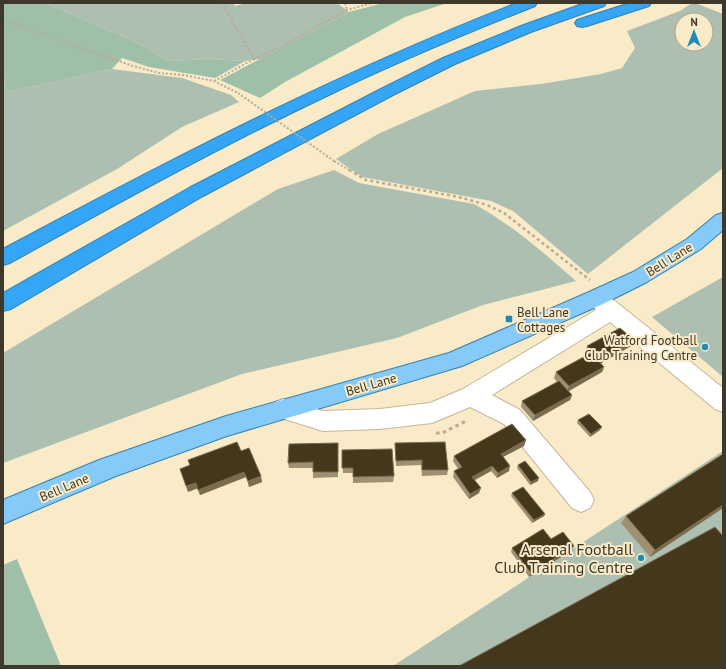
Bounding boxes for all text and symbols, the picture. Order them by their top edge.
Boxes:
north arrow [674,12,714,52]
text: N [690,15,698,29]
street label: Bell Lane [643,238,696,280]
place label: Bell Lane Cottages [517,304,569,336]
marker: Bell Lane Cottages [504,314,514,324]
place label: Watford Football Club Training Centre [584,332,697,364]
marker: Watford Football Club Training Centre [700,342,710,352]
street label: Bell Lane [344,369,398,400]
street label: Bell Lane [37,469,91,505]
place label: Arsenal Football Club Training Centre [494,539,633,577]
marker: Arsenal Football Club Training Centre [636,553,646,563]

